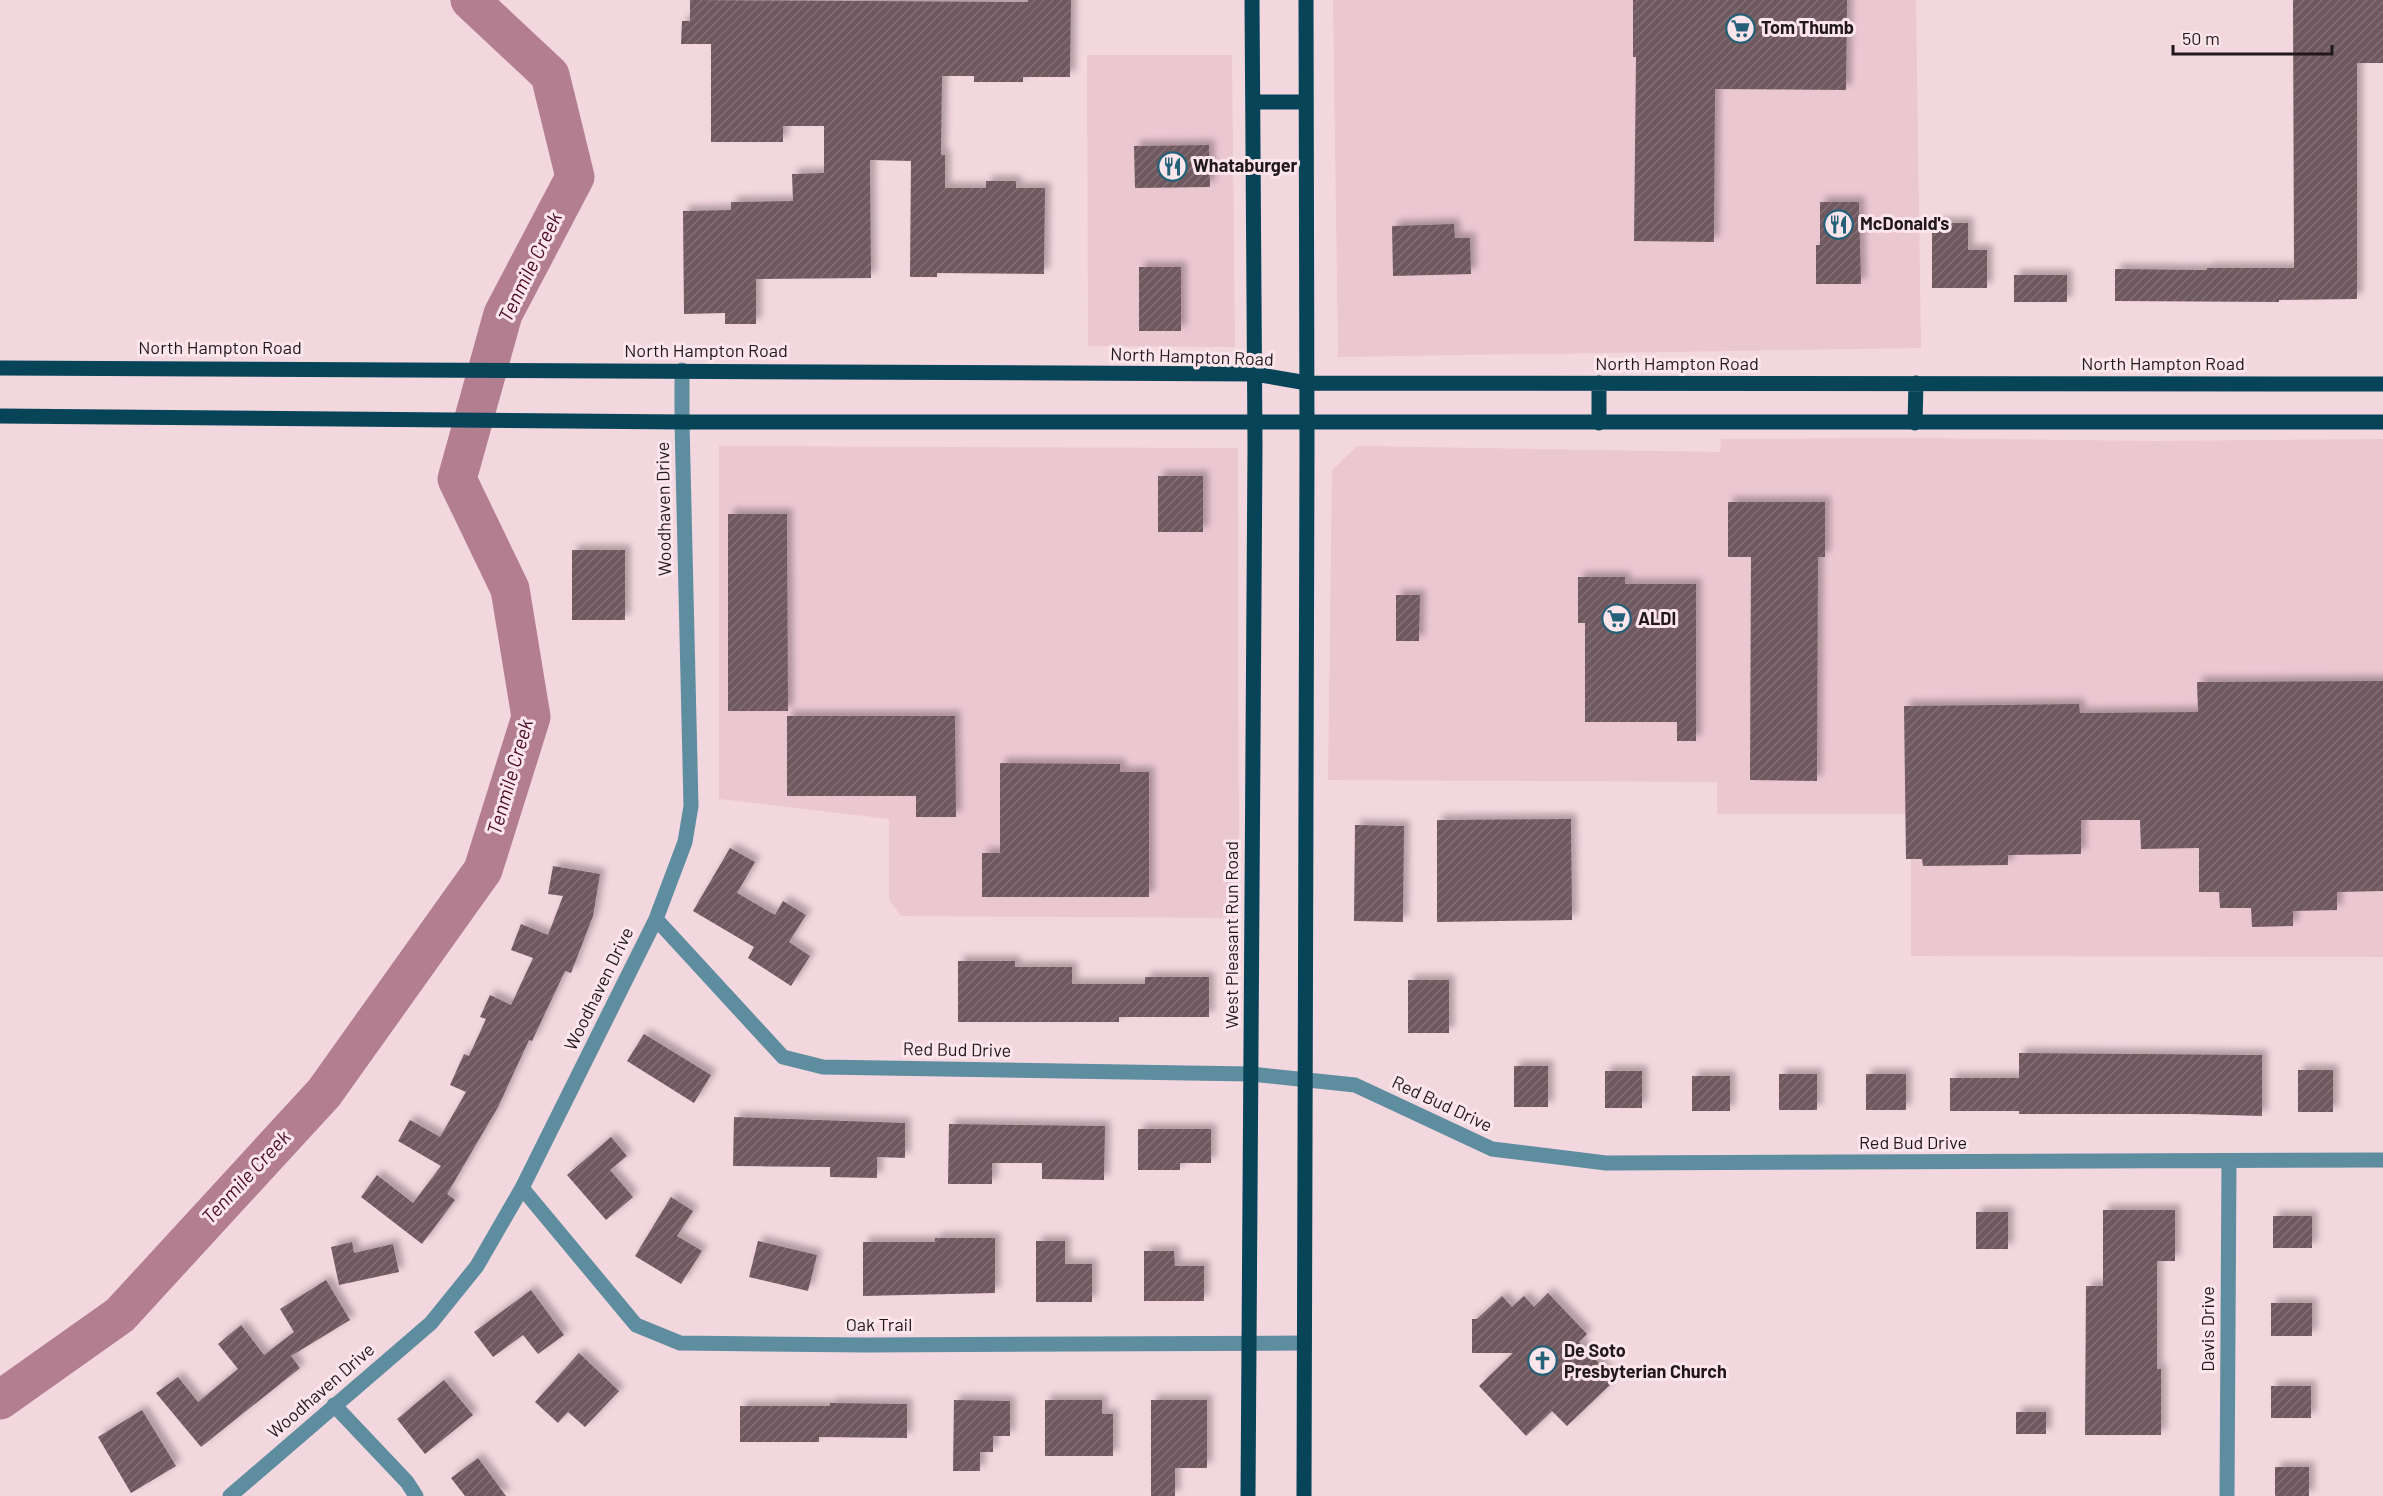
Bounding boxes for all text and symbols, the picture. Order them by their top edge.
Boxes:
supermarket icon: Tom Thumb [1724,12,1756,44]
place label: Tom Thumb [1761,16,1854,38]
scale bar [2173,18,2332,56]
text: 50 m [2182,27,2220,49]
restaurant icon: Whataburger [1156,150,1188,182]
place label: Whataburger [1193,154,1298,176]
water label: Tenmile Creek [492,207,566,325]
restaurant icon: McDonald's [1823,208,1855,240]
place label: McDonald's [1860,212,1949,234]
street label: North Hampton Road [138,336,302,358]
street label: North Hampton Road [624,339,788,361]
street label: North Hampton Road [1110,342,1274,370]
street label: North Hampton Road [1595,352,1759,374]
street label: North Hampton Road [2081,352,2245,374]
street label: Woodhaven Drive [651,442,675,576]
supermarket icon: ALDI [1601,603,1633,635]
place label: ALDI [1638,607,1676,629]
water label: Tenmile Creek [481,716,537,837]
street label: West Pleasant Run Road [1220,841,1242,1029]
street label: Woodhaven Drive [559,923,637,1054]
street label: Red Bud Drive [903,1037,1011,1061]
street label: Red Bud Drive [1389,1070,1496,1136]
water label: Tenmile Creek [196,1124,295,1228]
street label: Red Bud Drive [1859,1131,1967,1153]
street label: Davis Drive [2196,1286,2218,1372]
street label: Oak Trail [846,1313,912,1335]
street label: Woodhaven Drive [262,1338,378,1443]
place label: De Soto Presbyterian Church [1564,1339,1727,1382]
church icon: De Soto Presbyterian Church [1527,1345,1559,1377]

